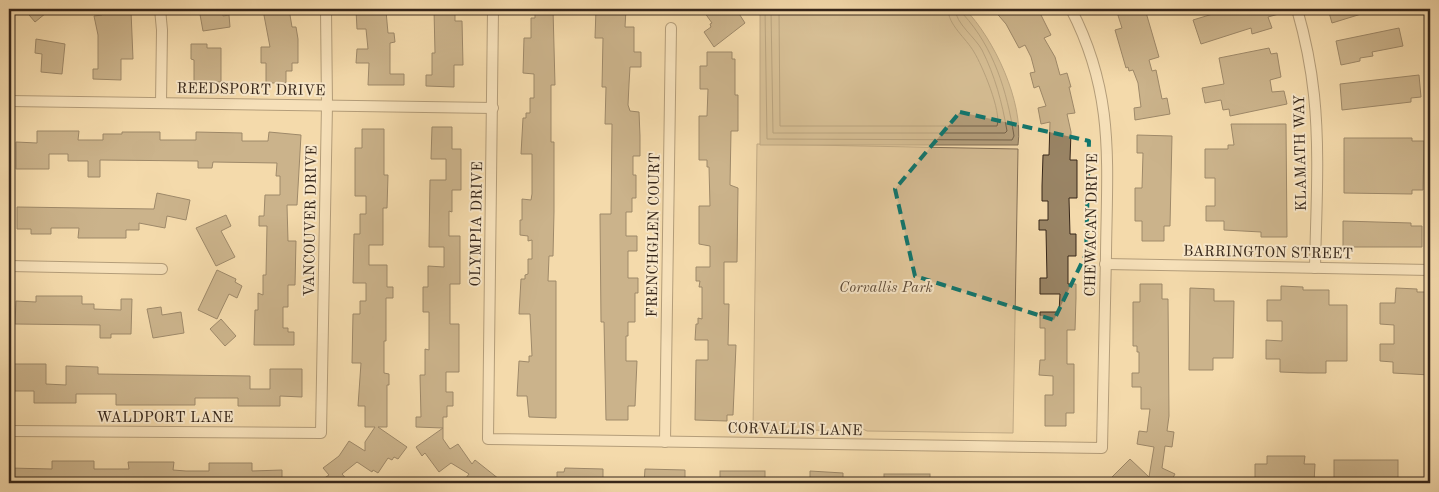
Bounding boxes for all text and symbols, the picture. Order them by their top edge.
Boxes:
street label: REEDSPORT DRIVE [176,82,326,99]
street label: KLAMATH WAY [1293,94,1310,211]
street label: VANCOUVER DRIVE [303,145,320,297]
street label: FRENCHGLEN COURT [646,152,663,318]
street label: CHEWACAN DRIVE [1084,153,1101,297]
street label: OLYMPIA DRIVE [469,161,486,287]
street label: BARRINGTON STREET [1183,245,1353,262]
park label: Corvallis Park [839,281,933,296]
street label: WALDPORT LANE [97,411,233,426]
street label: CORVALLIS LANE [727,422,863,439]

